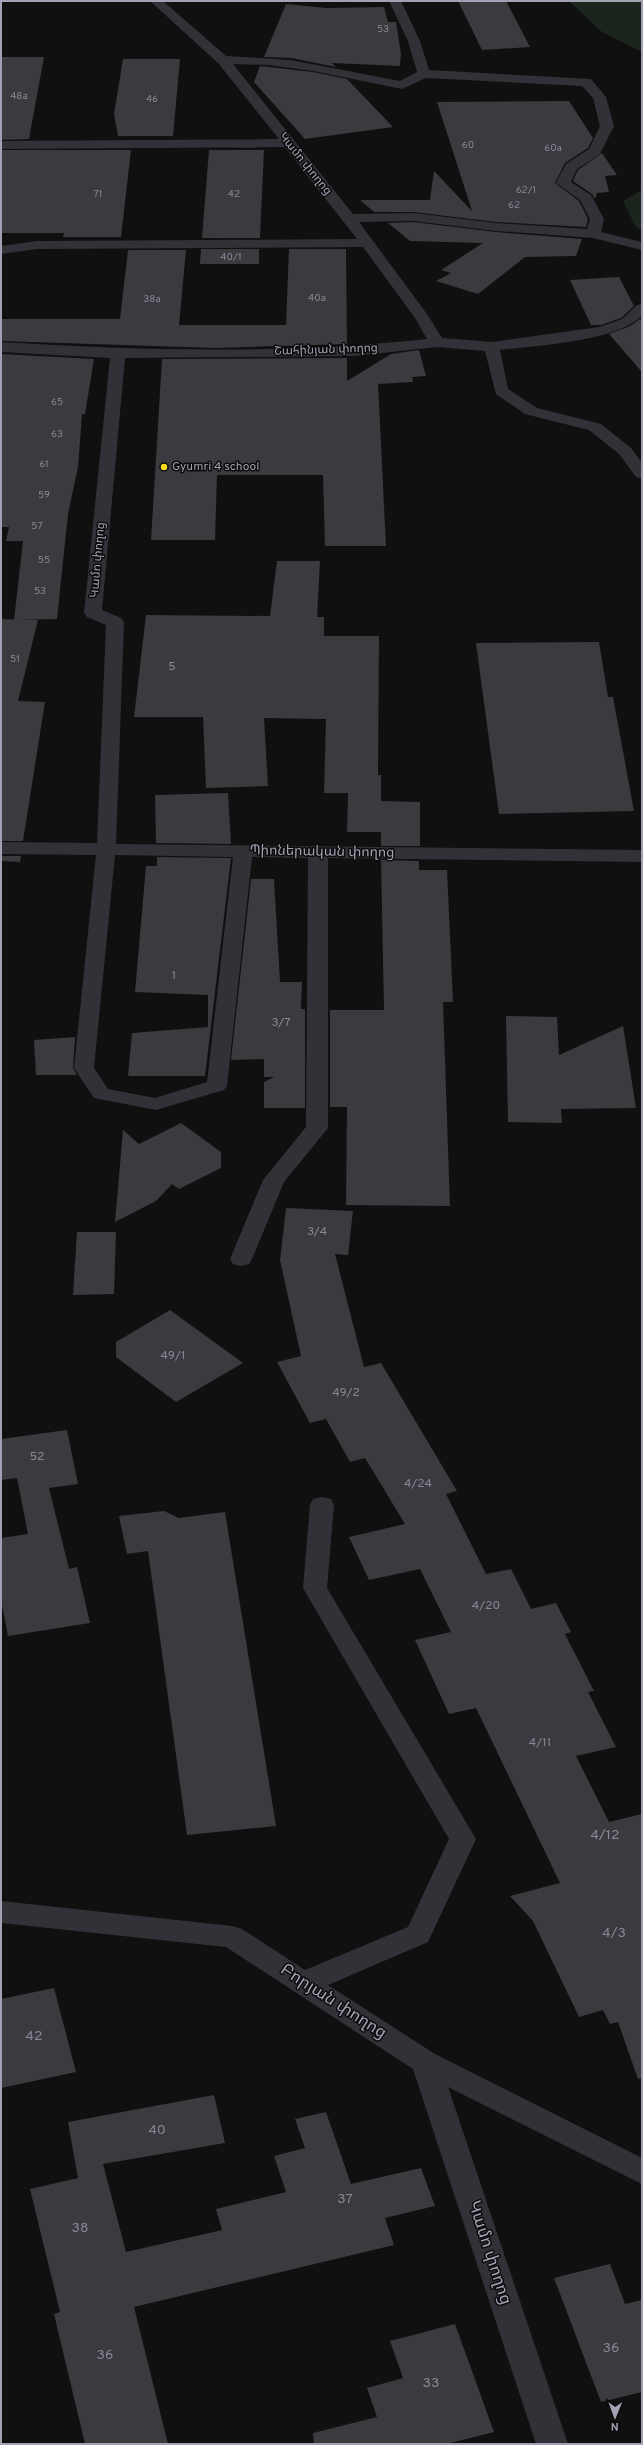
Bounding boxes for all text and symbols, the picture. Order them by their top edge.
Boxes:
house number: 53 [377,23,389,36]
house number: 48a [10,90,28,103]
house number: 46 [146,93,158,106]
street label: Կամո փողոց [275,129,335,199]
house number: 60 [462,139,474,152]
house number: 60a [544,142,562,155]
house number: 62/1 [516,184,536,197]
house number: 71 [93,188,103,201]
house number: 42 [228,188,240,201]
house number: 62 [508,199,520,212]
house number: 40/1 [220,251,242,264]
house number: 40a [308,292,326,305]
house number: 38a [143,293,161,306]
street label: Շահինյան փողոց [274,340,378,360]
house number: 65 [51,396,63,409]
house number: 63 [51,428,63,441]
house number: 61 [39,458,49,471]
place label: Gyumri 4 school [172,459,259,475]
marker: Gyumri 4 school [159,462,169,472]
house number: 59 [38,489,50,502]
house number: 57 [31,520,43,533]
street label: Կամո փողոց [87,521,109,599]
house number: 55 [38,554,50,567]
house number: 53 [34,585,46,598]
house number: 51 [10,653,20,666]
house number: 5 [168,659,176,675]
street label: Պիոներական փողոց [249,842,395,862]
house number: 1 [172,968,176,984]
house number: 3/7 [271,1015,291,1031]
house number: 3/4 [307,1224,327,1240]
house number: 49/1 [161,1348,185,1364]
house number: 49/2 [332,1385,360,1401]
house number: 52 [30,1449,44,1465]
house number: 4/24 [404,1476,432,1492]
house number: 4/20 [472,1598,500,1614]
house number: 4/11 [529,1735,551,1751]
house number: 4/12 [590,1827,620,1844]
house number: 4/3 [602,1925,626,1942]
street label: Բորյան փողոց [276,1959,390,2045]
house number: 42 [25,2028,43,2045]
house number: 40 [148,2122,166,2139]
house number: 37 [337,2191,353,2208]
street label: Կամո փողոց [462,2198,516,2308]
house number: 38 [72,2220,88,2237]
house number: 36 [603,2340,619,2357]
house number: 36 [97,2347,113,2364]
house number: 33 [423,2375,439,2392]
north arrow [595,2397,635,2437]
text: N [611,2419,619,2433]

